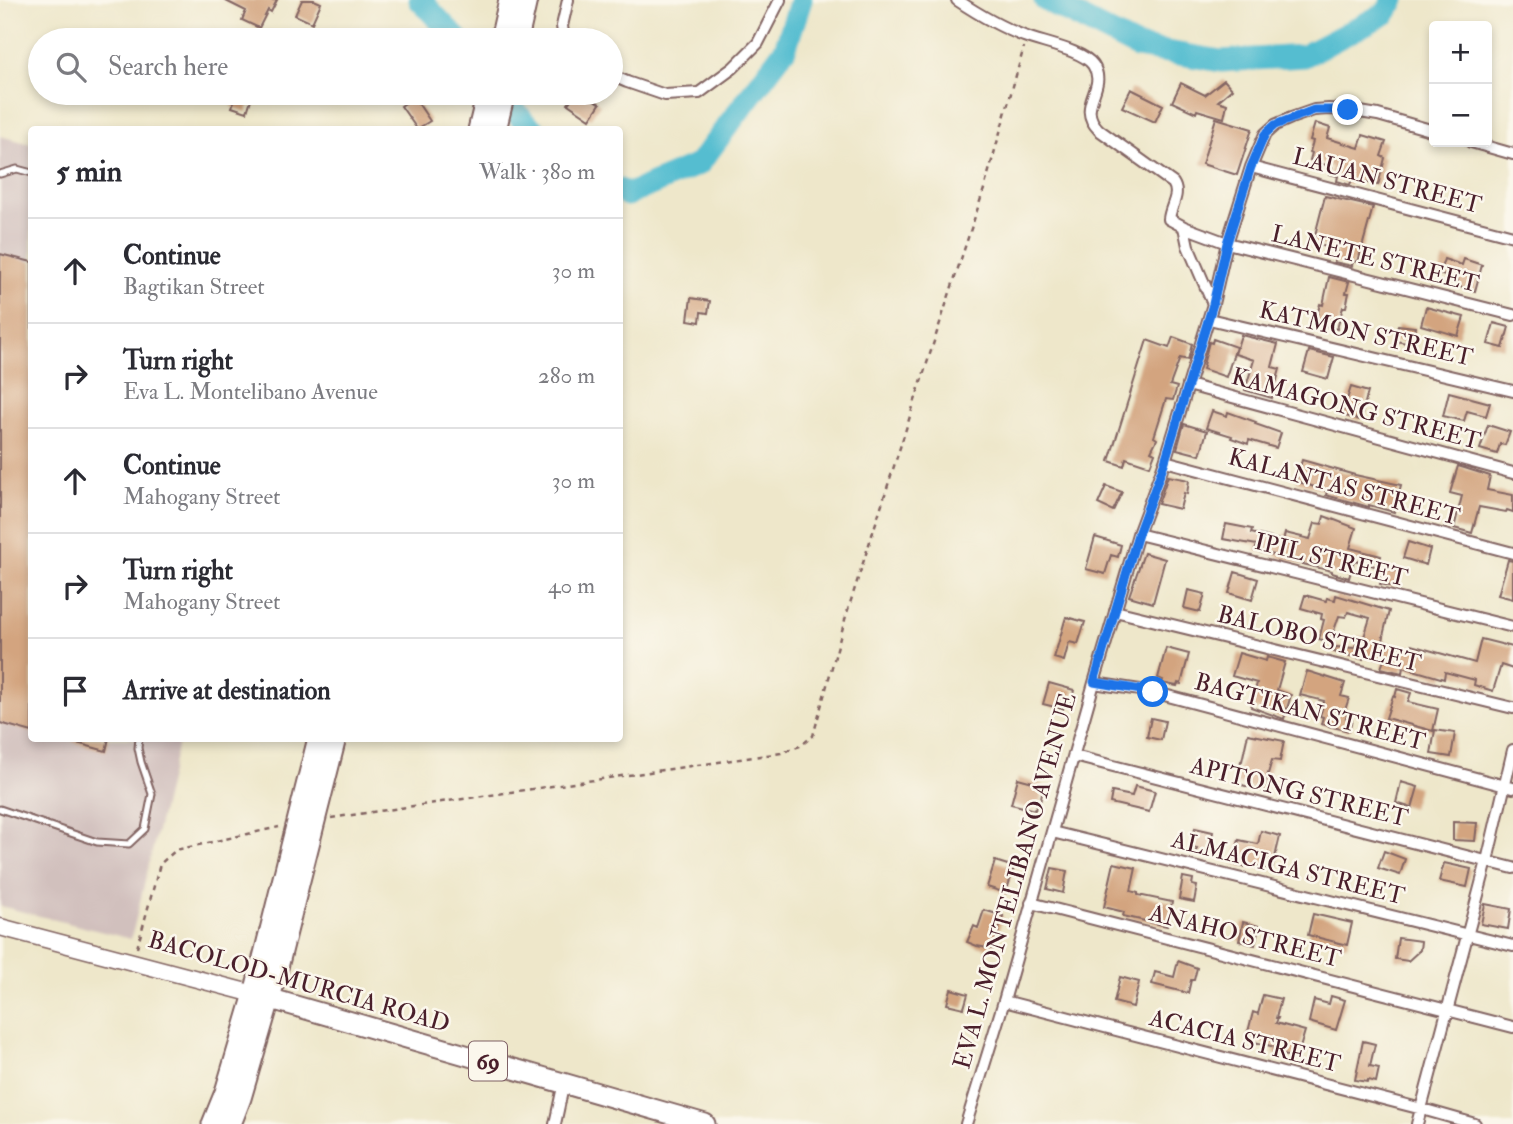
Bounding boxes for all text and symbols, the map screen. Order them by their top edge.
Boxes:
map controls [1429,21,1492,147]
button: + [1429,21,1492,84]
search box [28,28,623,105]
icon: search [52,48,90,86]
text: Search here [108,51,228,83]
button: − [1429,84,1492,147]
route end [1332,94,1363,125]
street label: LAUAN STREET [1289,141,1485,221]
text: 5 min [56,153,122,190]
text: Walk · 380 m [479,157,595,186]
street label: LANETE STREET [1268,218,1482,300]
text: Continue [123,240,221,272]
icon: ahead [56,252,94,290]
text: 30 m [552,256,595,285]
text: Bagtikan Street [123,272,265,301]
street label: KATMON STREET [1256,294,1476,374]
text: Turn right [123,345,233,377]
icon: right [56,357,94,395]
text: 280 m [538,361,595,390]
street label: KAMAGONG STREET [1228,361,1484,457]
text: Eva L. Montelibano Avenue [123,377,378,406]
street label: KALANTAS STREET [1225,441,1463,533]
text: Continue [123,450,221,482]
icon: ahead [56,462,94,500]
text: 30 m [552,466,595,495]
text: Mahogany Street [123,482,280,511]
street label: IPIL STREET [1251,526,1411,594]
text: Turn right [123,555,233,587]
icon: right [56,567,94,605]
text: 40 m [548,571,595,600]
text: Mahogany Street [123,587,280,616]
street label: BALOBO STREET [1214,599,1424,679]
street label: BAGTIKAN STREET [1191,666,1429,758]
icon: arrive [56,672,94,710]
text: Arrive at destination [123,675,331,707]
route start [1137,676,1168,707]
street label: EVA L. MONTELIBANO AVENUE [946,689,1084,1073]
street label: APITONG STREET [1186,750,1411,834]
street label: ALMACIGA STREET [1167,824,1408,912]
street label: ANAHO STREET [1145,897,1344,975]
street label: BACOLOD-MURCIA ROAD [145,924,453,1040]
street label: ACACIA STREET [1145,1002,1344,1080]
road number: 69 [469,1042,507,1080]

